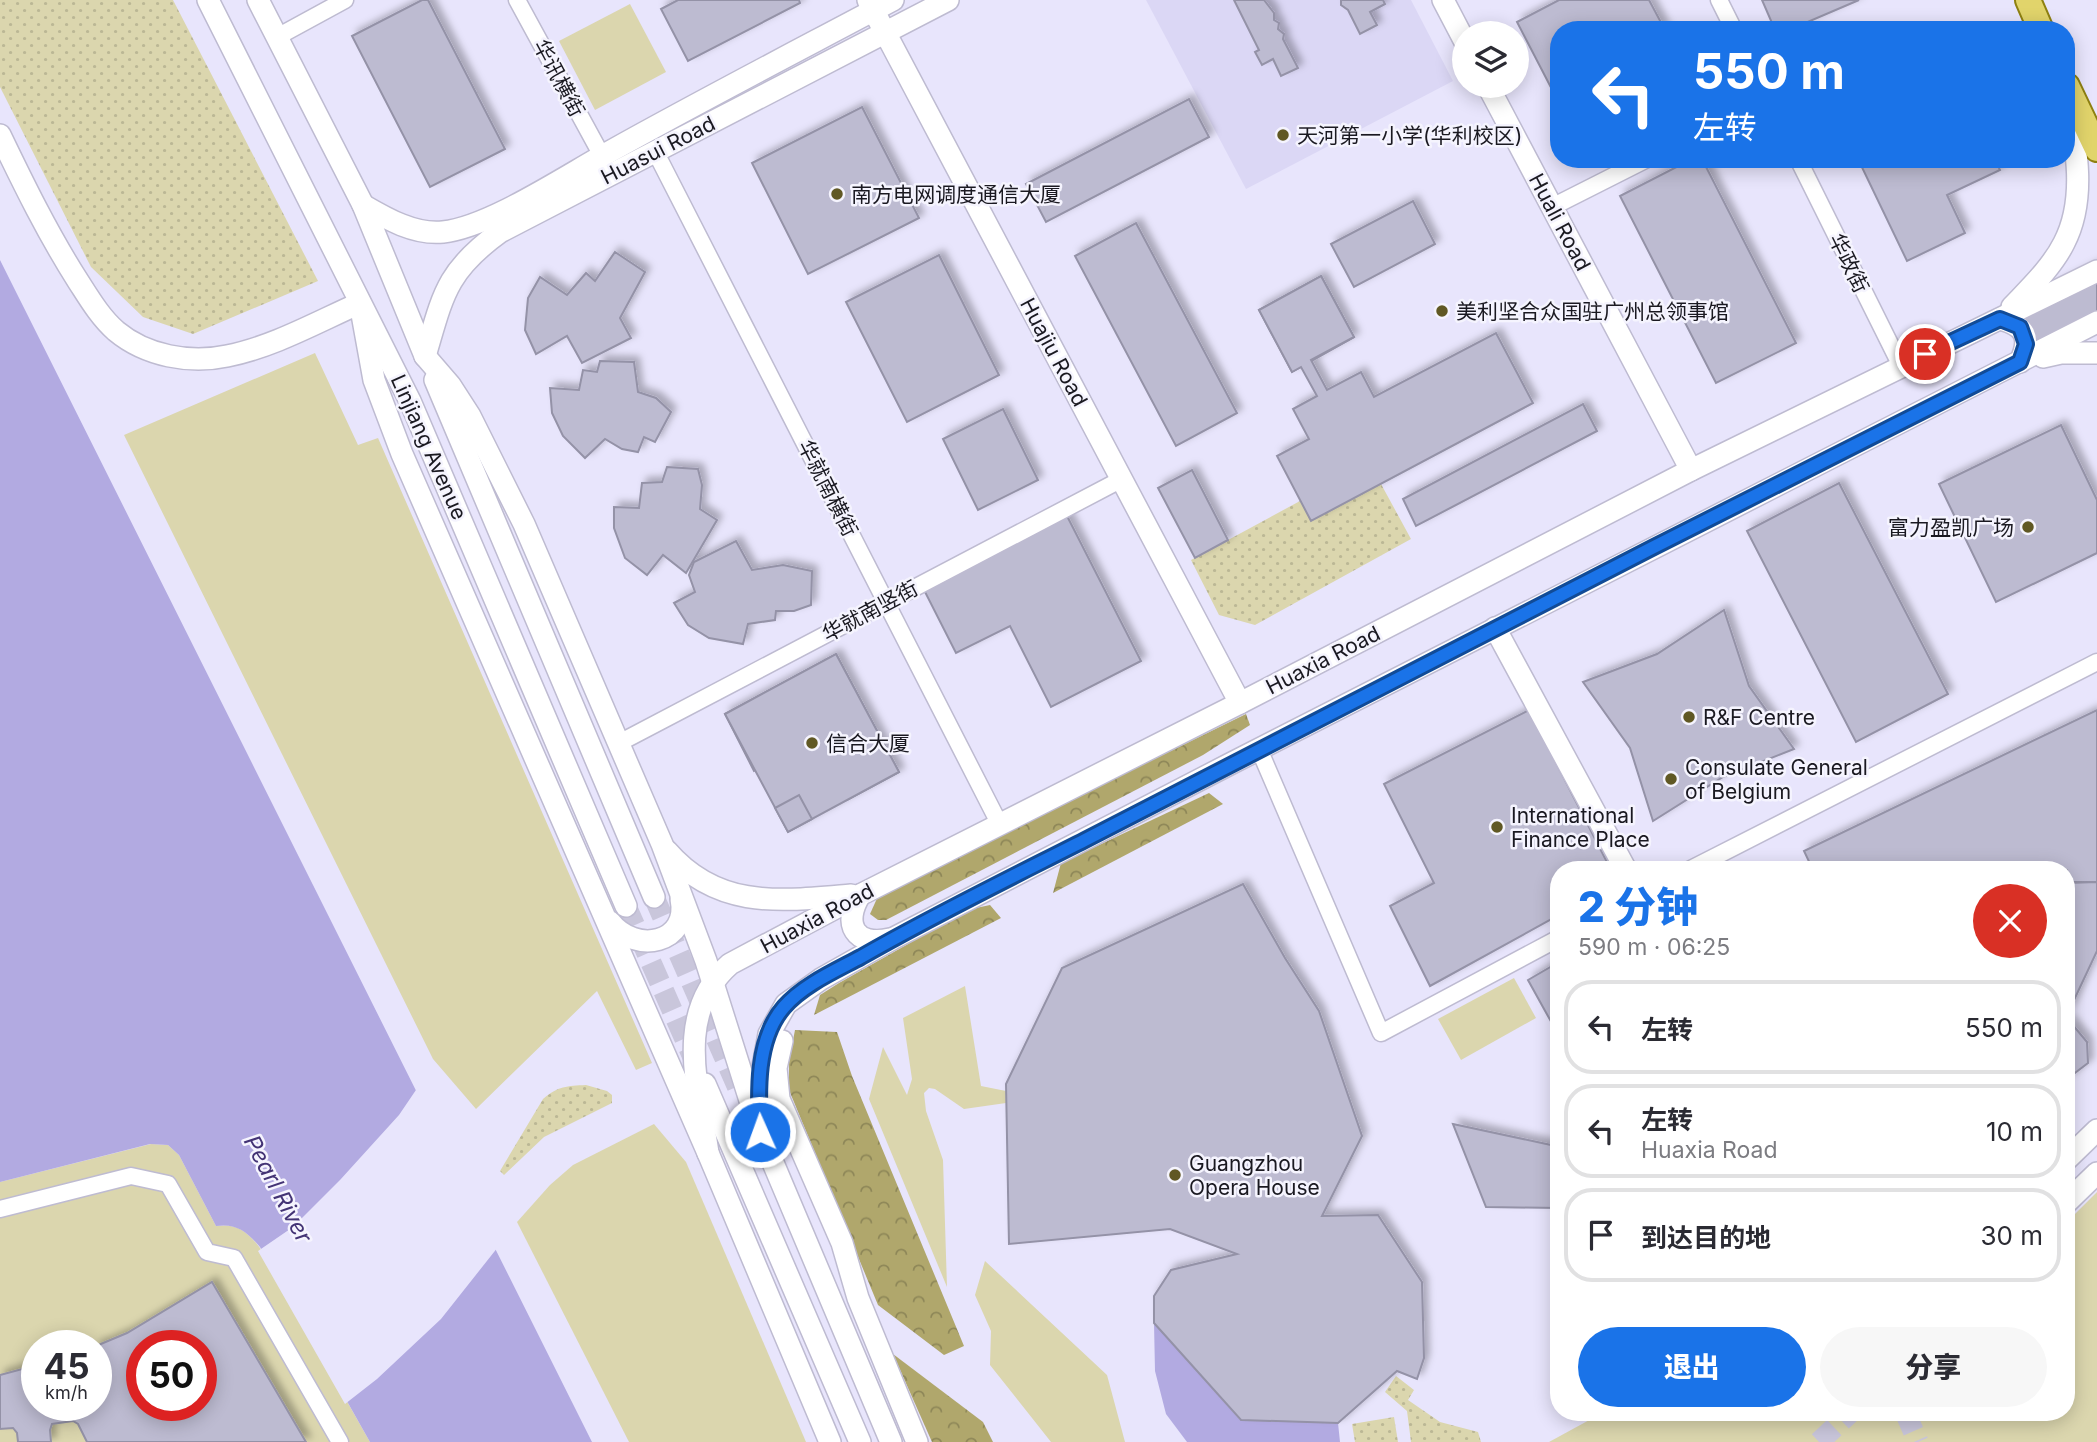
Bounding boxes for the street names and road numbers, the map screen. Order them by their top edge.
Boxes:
street label: 华讯横街 [528,35,590,121]
street label: Huasui Road [597,110,719,190]
street label: Huali Road [1524,169,1596,275]
street label: 华政街 [1824,229,1874,297]
street label: Huajiu Road [1015,294,1093,410]
street label: Linjiang Avenue [386,371,472,523]
street label: 华就南横街 [793,436,863,540]
street label: 华就南竖街 [818,575,922,647]
street label: Huaxia Road [1262,621,1384,699]
street label: Huaxia Road [756,878,878,958]

